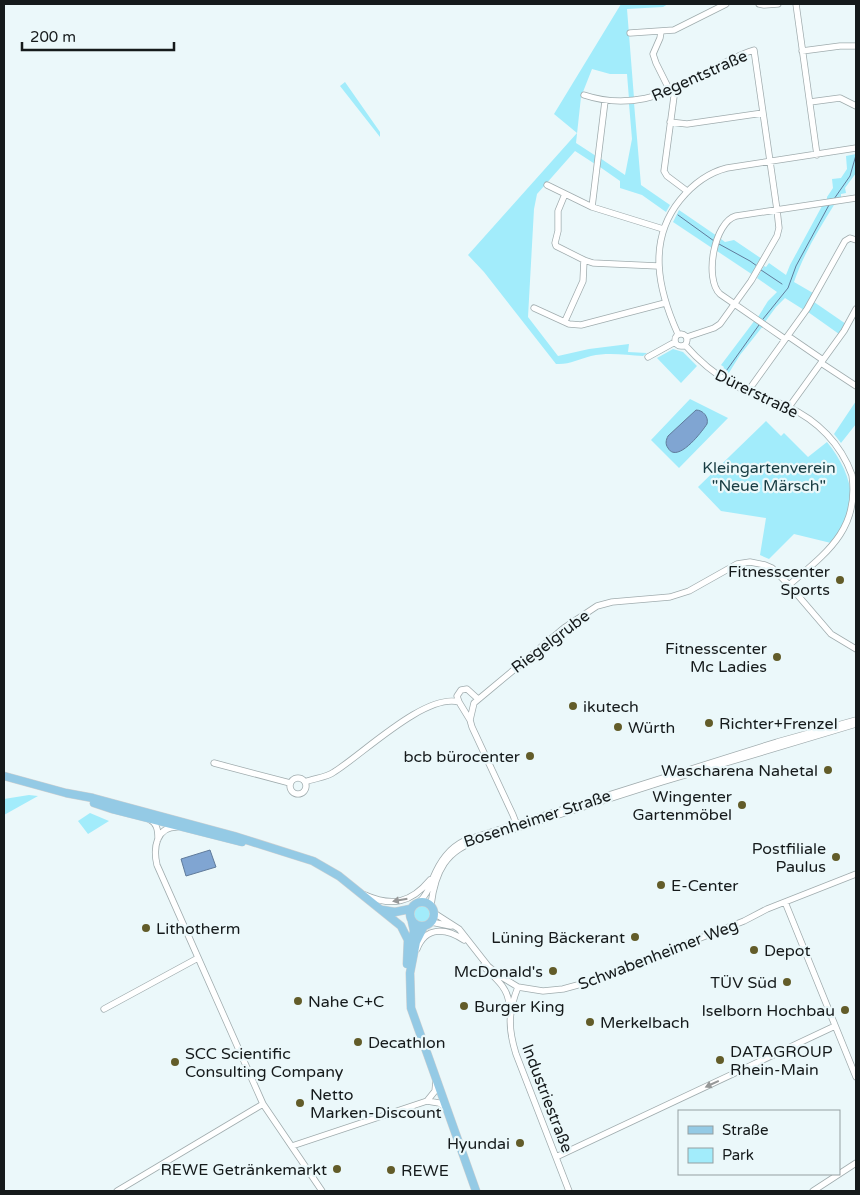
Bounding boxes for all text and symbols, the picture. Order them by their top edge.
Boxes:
scale bar [22,20,175,52]
text: 200 m [30,28,76,46]
street label: Regentstraße [648,46,750,106]
street label: Dürerstraße [712,365,802,423]
park label: Kleingartenverein "Neue Märsch" [702,458,836,496]
place label: Fitnesscenter Sports [728,562,831,600]
marker: Fitnesscenter Sports [834,574,846,586]
street label: Riegelgrube [508,606,594,678]
place label: Fitnesscenter Mc Ladies [665,639,768,677]
marker: Fitnesscenter Mc Ladies [771,651,783,663]
place label: ikutech [583,697,639,717]
marker: ikutech [567,700,579,712]
place label: Richter+Frenzel [719,714,838,734]
marker: Richter+Frenzel [703,717,715,729]
place label: Würth [628,718,675,738]
marker: Würth [612,721,624,733]
place label: bcb bürocenter [403,747,521,767]
marker: bcb bürocenter [524,750,536,762]
place label: Wascharena Nahetal [661,761,818,781]
marker: Wascharena Nahetal [822,764,834,776]
street label: Bosenheimer Straße [461,786,613,852]
place label: Wingenter Gartenmöbel [632,787,733,825]
marker: Wingenter Gartenmöbel [736,799,748,811]
place label: Postfiliale Paulus [752,839,826,877]
marker: Postfiliale Paulus [830,851,842,863]
place label: E-Center [671,876,739,896]
marker: E-Center [655,879,667,891]
one-way arrow [392,896,408,904]
street label: Schwabenheimer Weg [575,915,741,995]
place label: Lithotherm [156,919,240,939]
marker: Lithotherm [140,922,152,934]
place label: Lüning Bäckerant [491,928,625,948]
marker: Lüning Bäckerant [629,931,641,943]
place label: Depot [764,941,811,961]
marker: Depot [748,944,760,956]
place label: McDonald's [454,962,543,982]
marker: McDonald's [547,965,559,977]
place label: TÜV Süd [710,973,777,993]
marker: TÜV Süd [781,976,793,988]
place label: Nahe C+C [308,992,384,1012]
marker: Nahe C+C [292,995,304,1007]
place label: Burger King [474,997,565,1017]
marker: Burger King [458,1000,470,1012]
place label: Iselborn Hochbau [701,1001,835,1021]
marker: Iselborn Hochbau [839,1004,851,1016]
place label: Merkelbach [600,1013,689,1033]
marker: Merkelbach [584,1016,596,1028]
place label: Decathlon [368,1033,445,1053]
marker: Decathlon [352,1036,364,1048]
street label: Industriestraße [517,1041,577,1155]
place label: DATAGROUP Rhein-Main [730,1042,833,1080]
place label: SCC Scientific Consulting Company [185,1044,344,1082]
marker: DATAGROUP Rhein-Main [714,1054,726,1066]
marker: SCC Scientific Consulting Company [169,1056,181,1068]
one-way arrow [705,1080,719,1088]
place label: Netto Marken-Discount [310,1085,442,1123]
marker: Netto Marken-Discount [294,1097,306,1109]
legend [678,1110,840,1175]
text: Straße [722,1121,768,1139]
place label: Hyundai [447,1134,510,1154]
marker: Hyundai [514,1137,526,1149]
text: Park [722,1146,754,1164]
place label: REWE Getränkemarkt [160,1160,327,1180]
place label: REWE [401,1161,449,1181]
marker: REWE Getränkemarkt [331,1163,343,1175]
marker: REWE [385,1164,397,1176]

